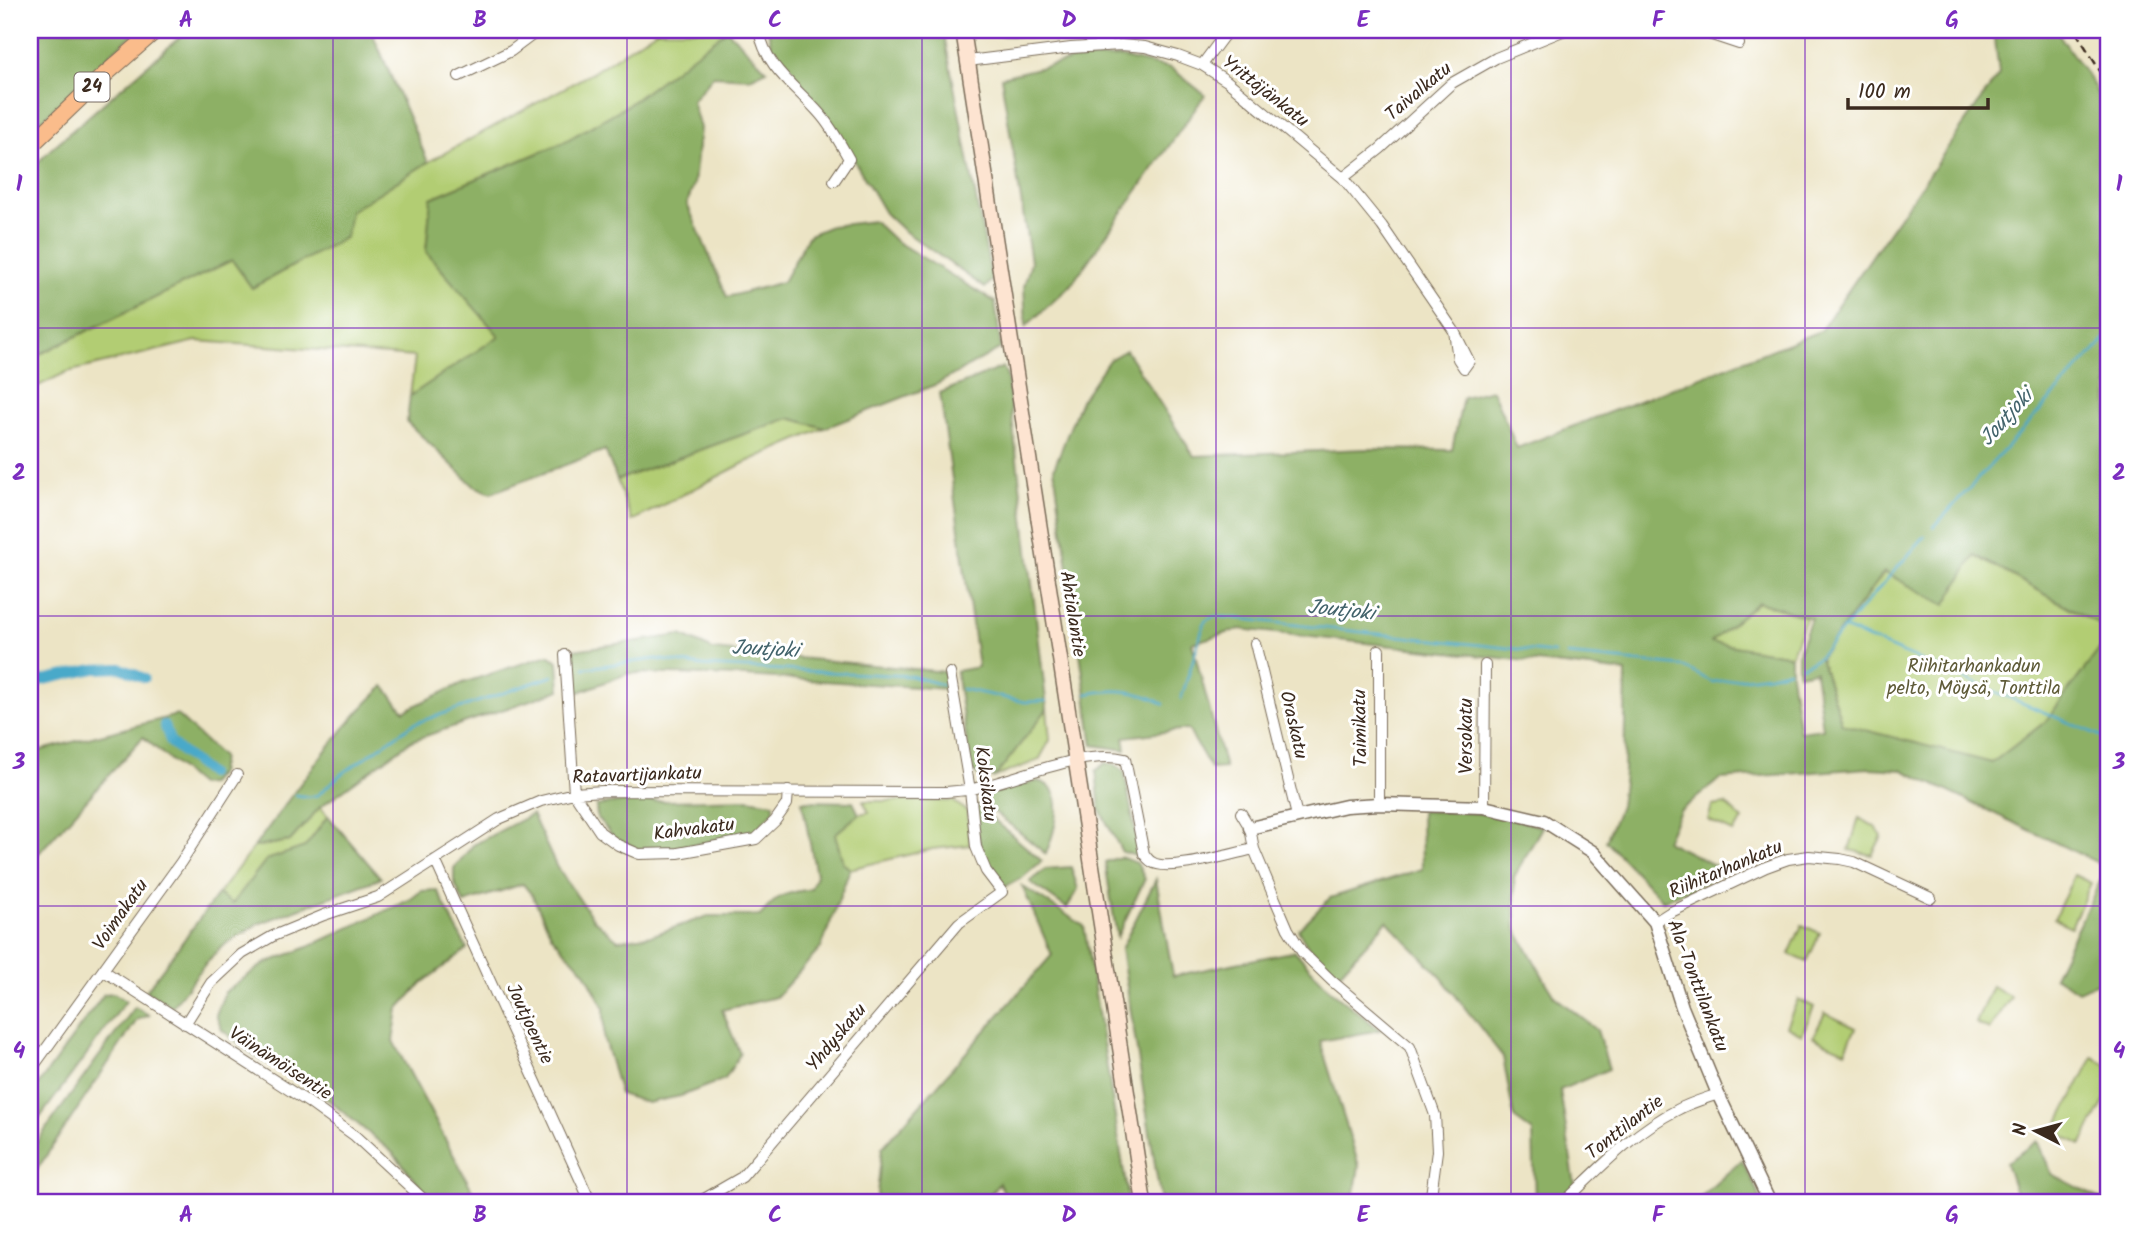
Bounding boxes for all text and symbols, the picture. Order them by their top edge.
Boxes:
text: A [179,3,193,39]
text: B [473,3,487,39]
text: C [768,3,782,39]
text: D [1061,3,1077,39]
text: E [1357,3,1371,39]
text: F [1652,3,1666,39]
text: G [1945,3,1959,39]
street label: Yrittäjänkatu [1215,48,1315,136]
street label: Taivalkatu [1379,55,1459,129]
scale bar [1848,66,1988,110]
road number: 24 [74,72,110,102]
text: 100 m [1858,76,1911,109]
text: 1 [16,167,23,203]
text: 1 [2116,167,2123,203]
water label: Joutjoki [1972,379,2044,454]
text: 2 [12,456,26,492]
text: 2 [2112,456,2126,492]
street label: Ahtialantie [1050,569,1094,660]
water label: Joutjoki [1306,591,1380,631]
water label: Joutjoki [731,632,803,668]
park label: Riihitarhankadun pelto, Möysä, Tonttila [1886,652,2061,704]
street label: Oraskatu [1271,688,1315,762]
street label: Taimikatu [1345,689,1377,767]
street label: Versokatu [1452,698,1482,774]
text: 3 [12,745,26,781]
street label: Koksikatu [965,745,1005,823]
text: 3 [2112,745,2126,781]
street label: Ratavartijankatu [572,759,702,793]
street label: Kahvakatu [652,810,736,850]
street label: Riihitarhankatu [1664,833,1788,907]
street label: Voimakatu [85,873,157,957]
street label: Ala-Tonttilankatu [1658,915,1736,1057]
street label: Joutjoentie [497,978,561,1070]
street label: Yhdyskatu [799,997,875,1079]
street label: Väinämöisentie [222,1019,338,1109]
text: 4 [13,1034,26,1070]
text: 4 [2113,1034,2126,1070]
street label: Tonttilantie [1579,1088,1671,1168]
north arrow [2002,1096,2072,1166]
text: N [2006,1122,2037,1137]
text: A [179,1198,193,1233]
text: B [473,1198,487,1233]
text: C [768,1198,782,1233]
text: D [1061,1198,1077,1233]
text: E [1357,1198,1371,1233]
text: F [1652,1198,1666,1233]
text: G [1945,1198,1959,1233]

